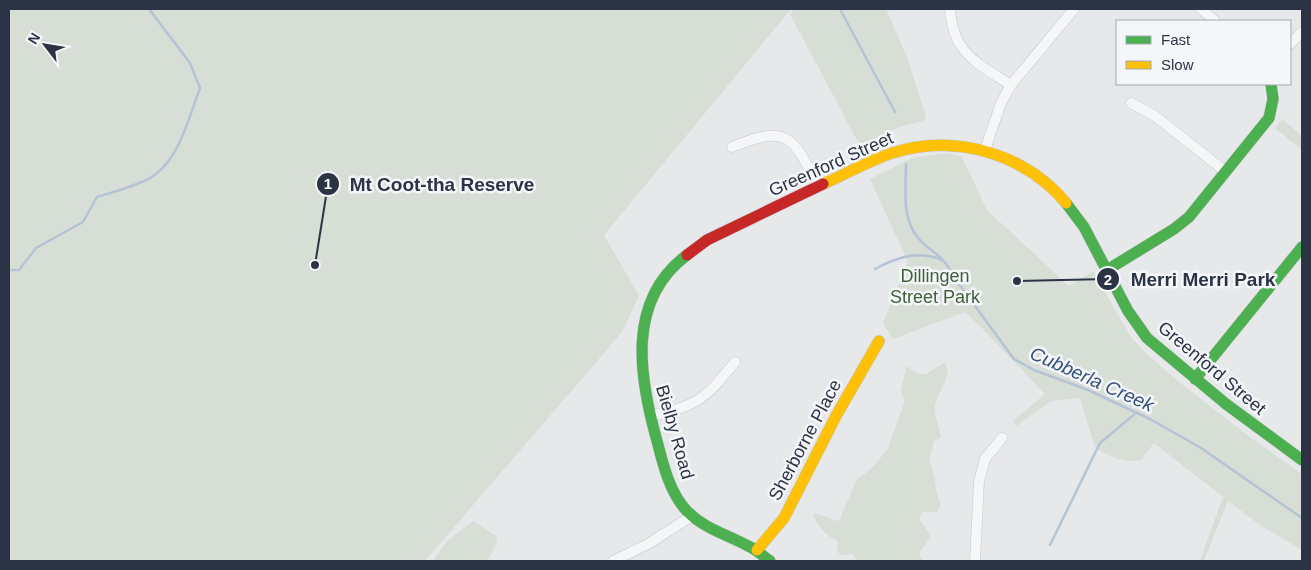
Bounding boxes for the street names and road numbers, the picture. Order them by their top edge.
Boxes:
street label: Greenford Street [766,128,896,200]
street label: Greenford Street [1154,317,1270,419]
street label: Sherborne Place [765,376,845,504]
street label: Bielby Road [652,383,698,481]

